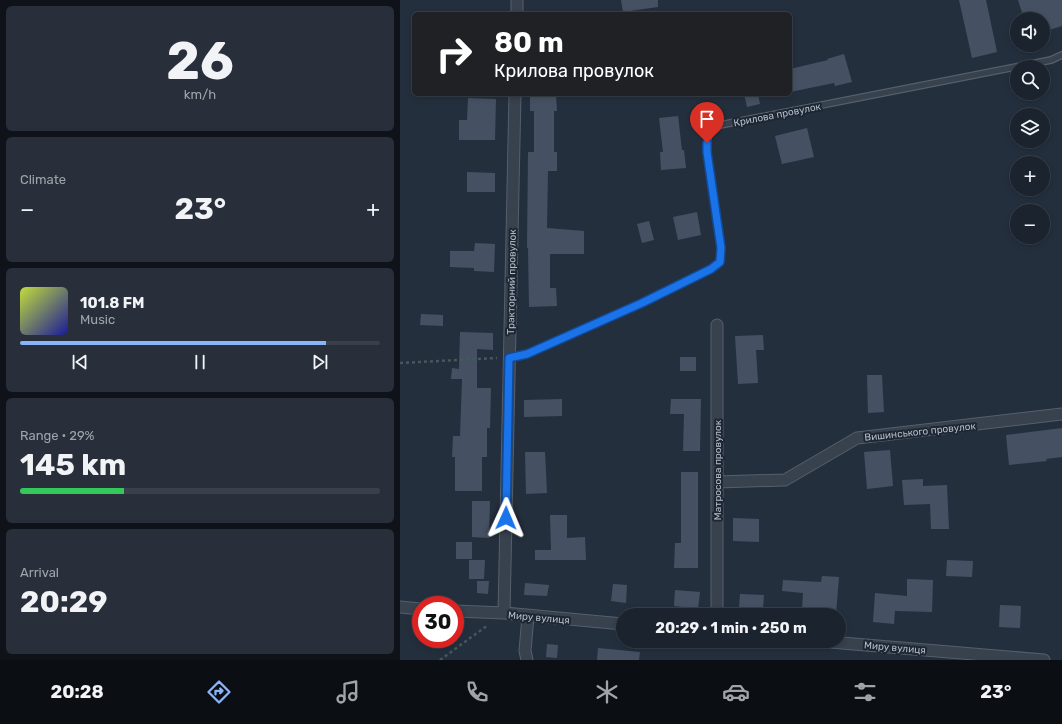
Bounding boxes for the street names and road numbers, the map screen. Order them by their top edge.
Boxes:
street label: Крилова провулок [732,100,823,129]
street label: Тракторний провулок [505,229,519,335]
street label: Матросова провулок [712,419,724,520]
street label: Вишинського провулок [864,420,977,444]
street label: Миру вулиця [507,609,570,627]
street label: Миру вулиця [863,639,926,657]

